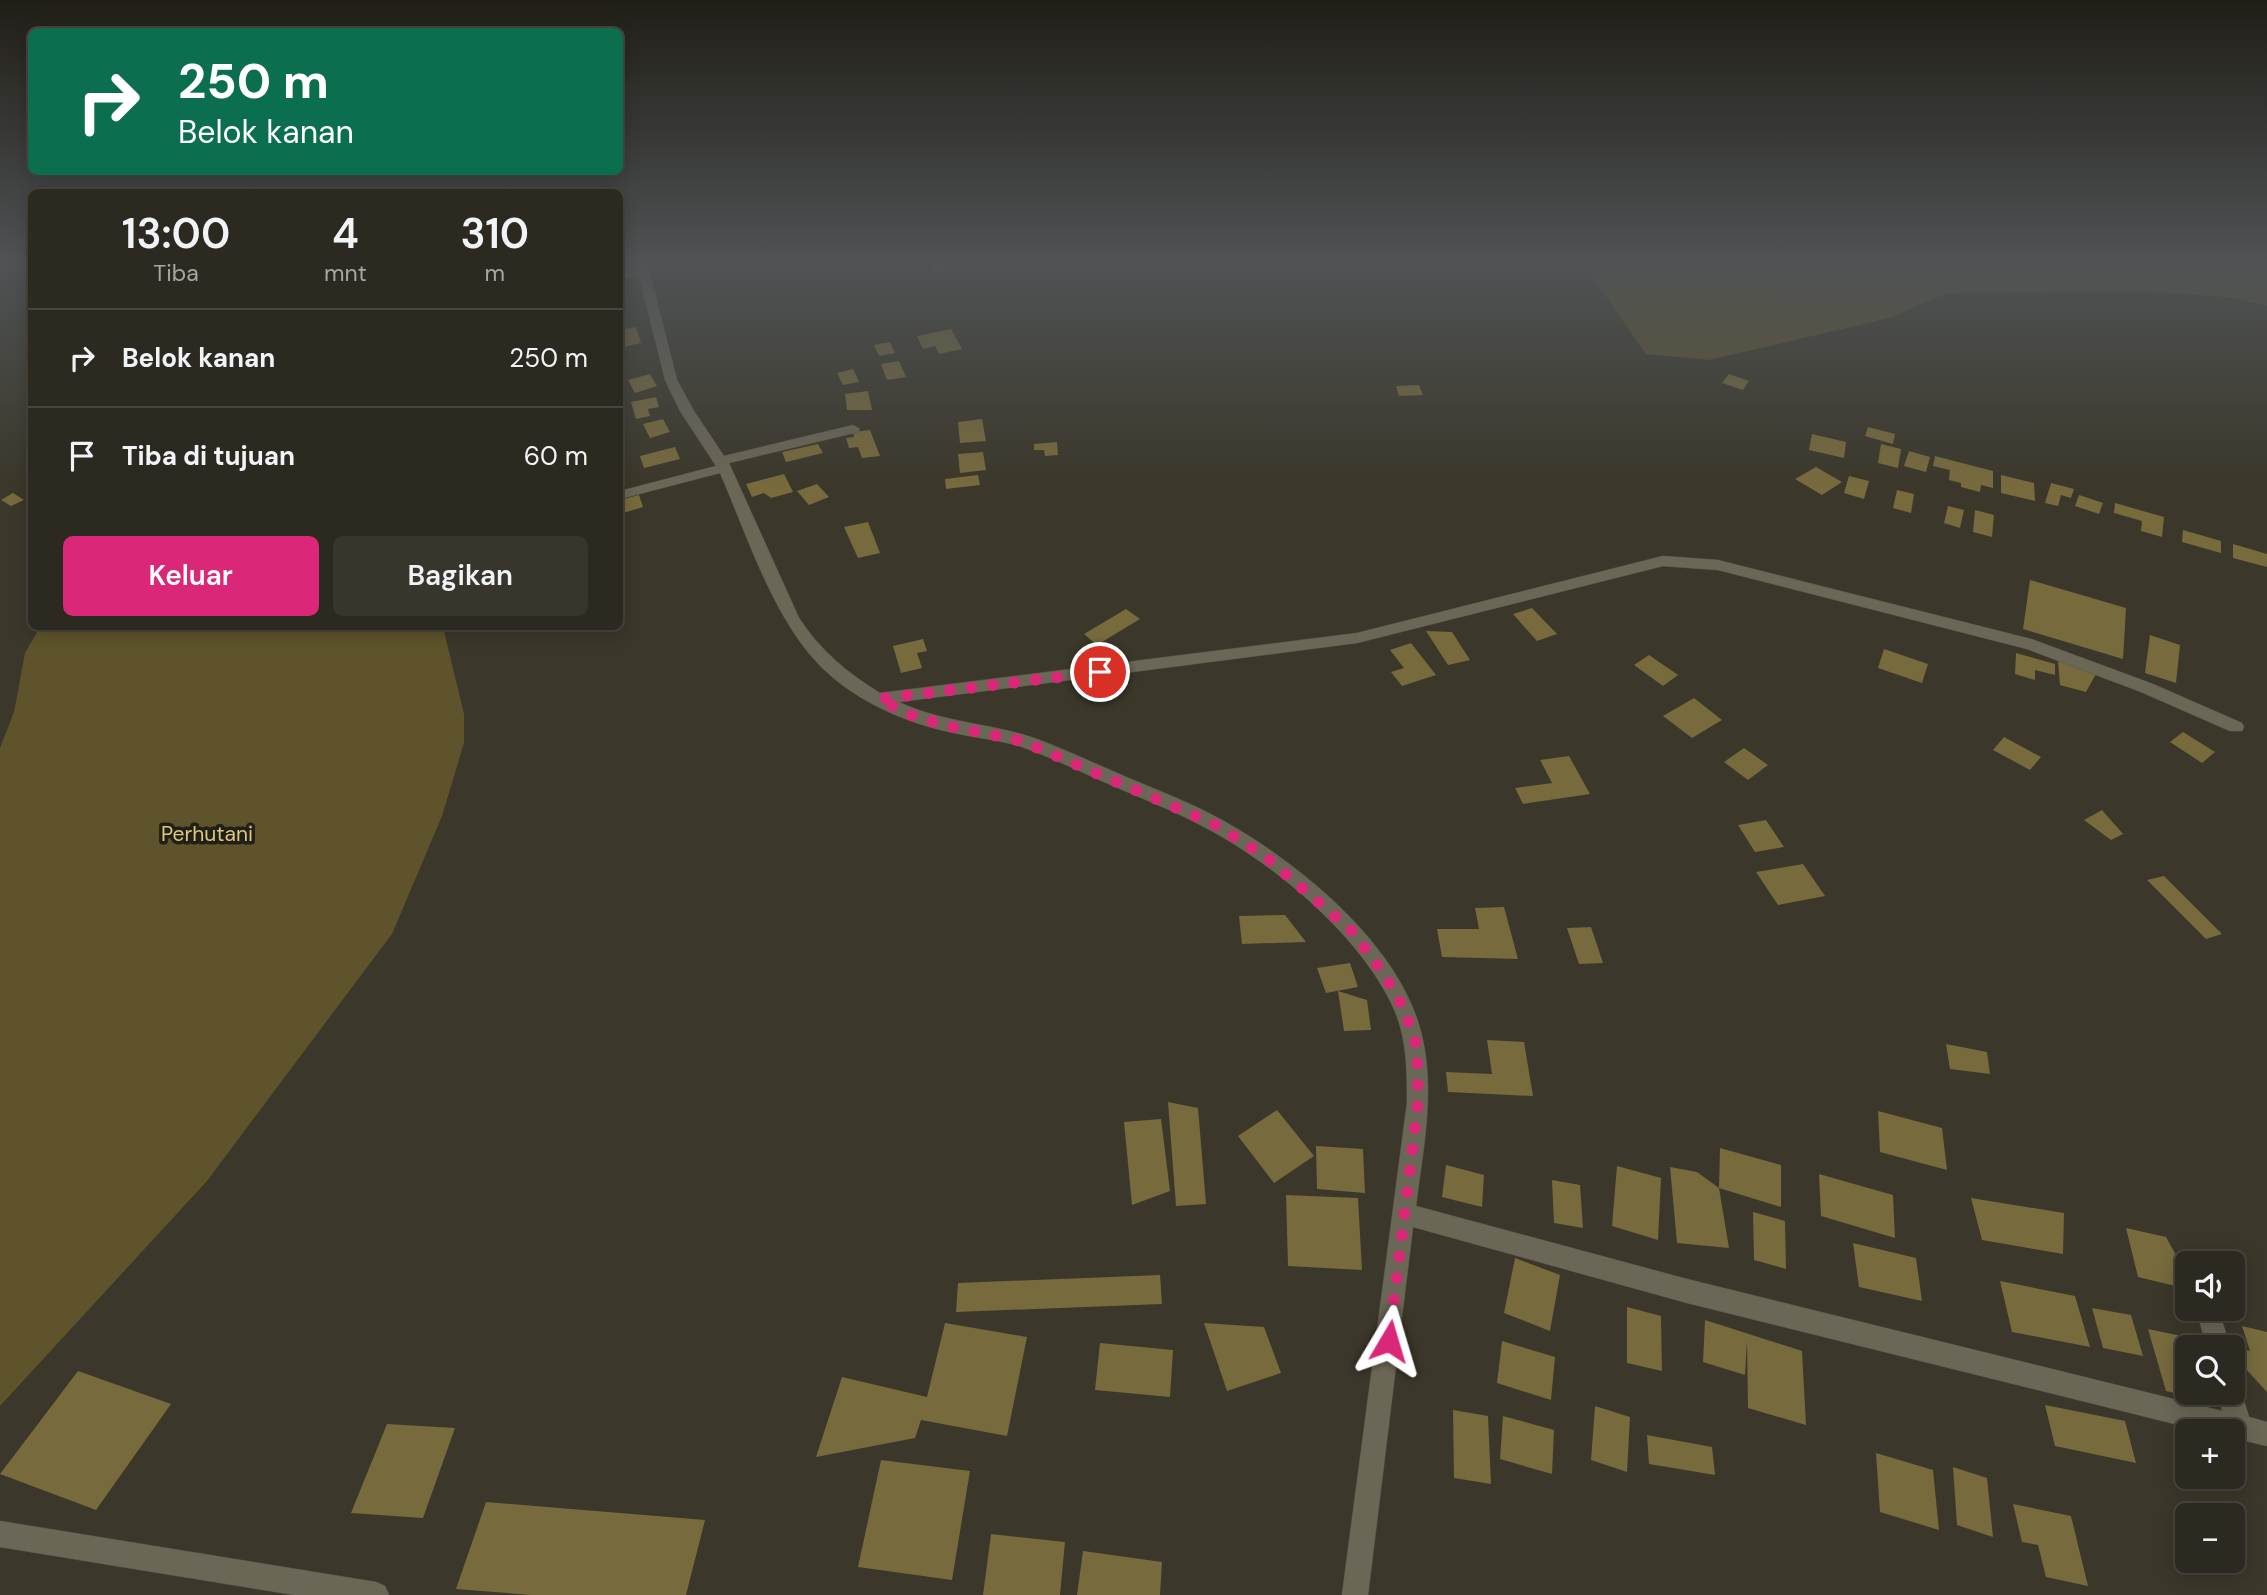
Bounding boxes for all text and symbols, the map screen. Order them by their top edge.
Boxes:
text: 250 m [178,49,329,113]
icon: right [63,56,154,147]
text: Belok kanan [178,111,354,153]
text: 13:00 [122,206,230,261]
text: 4 [332,206,359,261]
text: 310 [461,206,529,261]
text: Tiba [153,258,199,288]
text: mnt [324,258,367,288]
text: m [485,258,505,288]
icon: right [63,339,101,377]
text: Belok kanan [122,341,275,375]
text: 250 m [509,341,588,375]
icon: arrive [63,437,101,475]
text: Tiba di tujuan [122,439,295,473]
text: 60 m [524,439,588,473]
button: Keluar [63,536,319,616]
button: Bagikan [333,536,588,616]
pin [1070,642,1130,702]
icon: arrive [1081,653,1119,691]
park label: Perhutani [161,820,253,848]
map controls [2175,1251,2245,1573]
button: sound [2175,1251,2245,1321]
position arrow [1352,1304,1426,1378]
button: search [2175,1335,2245,1405]
button: + [2175,1419,2245,1489]
button: − [2175,1503,2245,1573]

